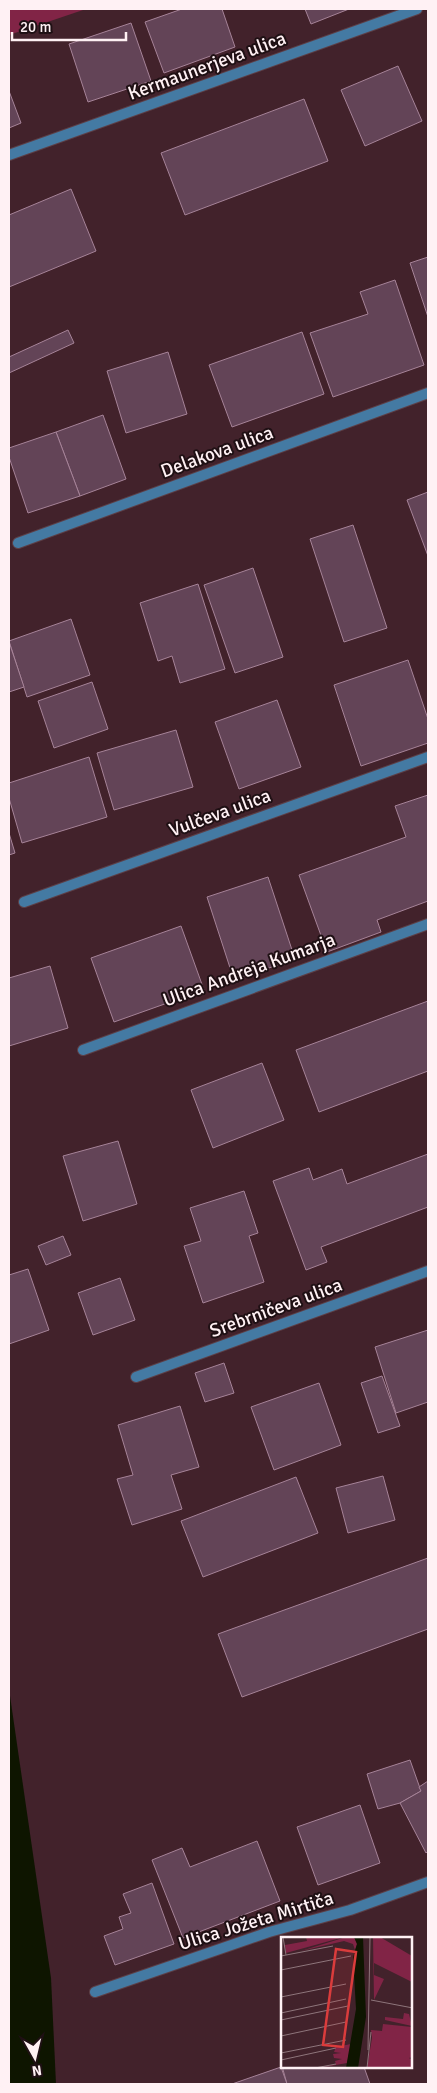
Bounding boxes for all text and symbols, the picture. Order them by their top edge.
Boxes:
scale bar [12,10,126,42]
text: 20 m [20,18,51,36]
street label: Kermaunerjeva ulica [125,26,289,106]
street label: Delakova ulica [157,421,277,483]
street label: Vulčeva ulica [166,784,274,842]
street label: Ulica Andreja Kumarja [159,928,339,1012]
street label: Srebrničeva ulica [206,1273,346,1343]
street label: Ulica Jožeta Mirtiča [176,1886,336,1956]
inset map [281,1937,412,2068]
north arrow [10,2033,60,2083]
text: N [31,2061,43,2079]

